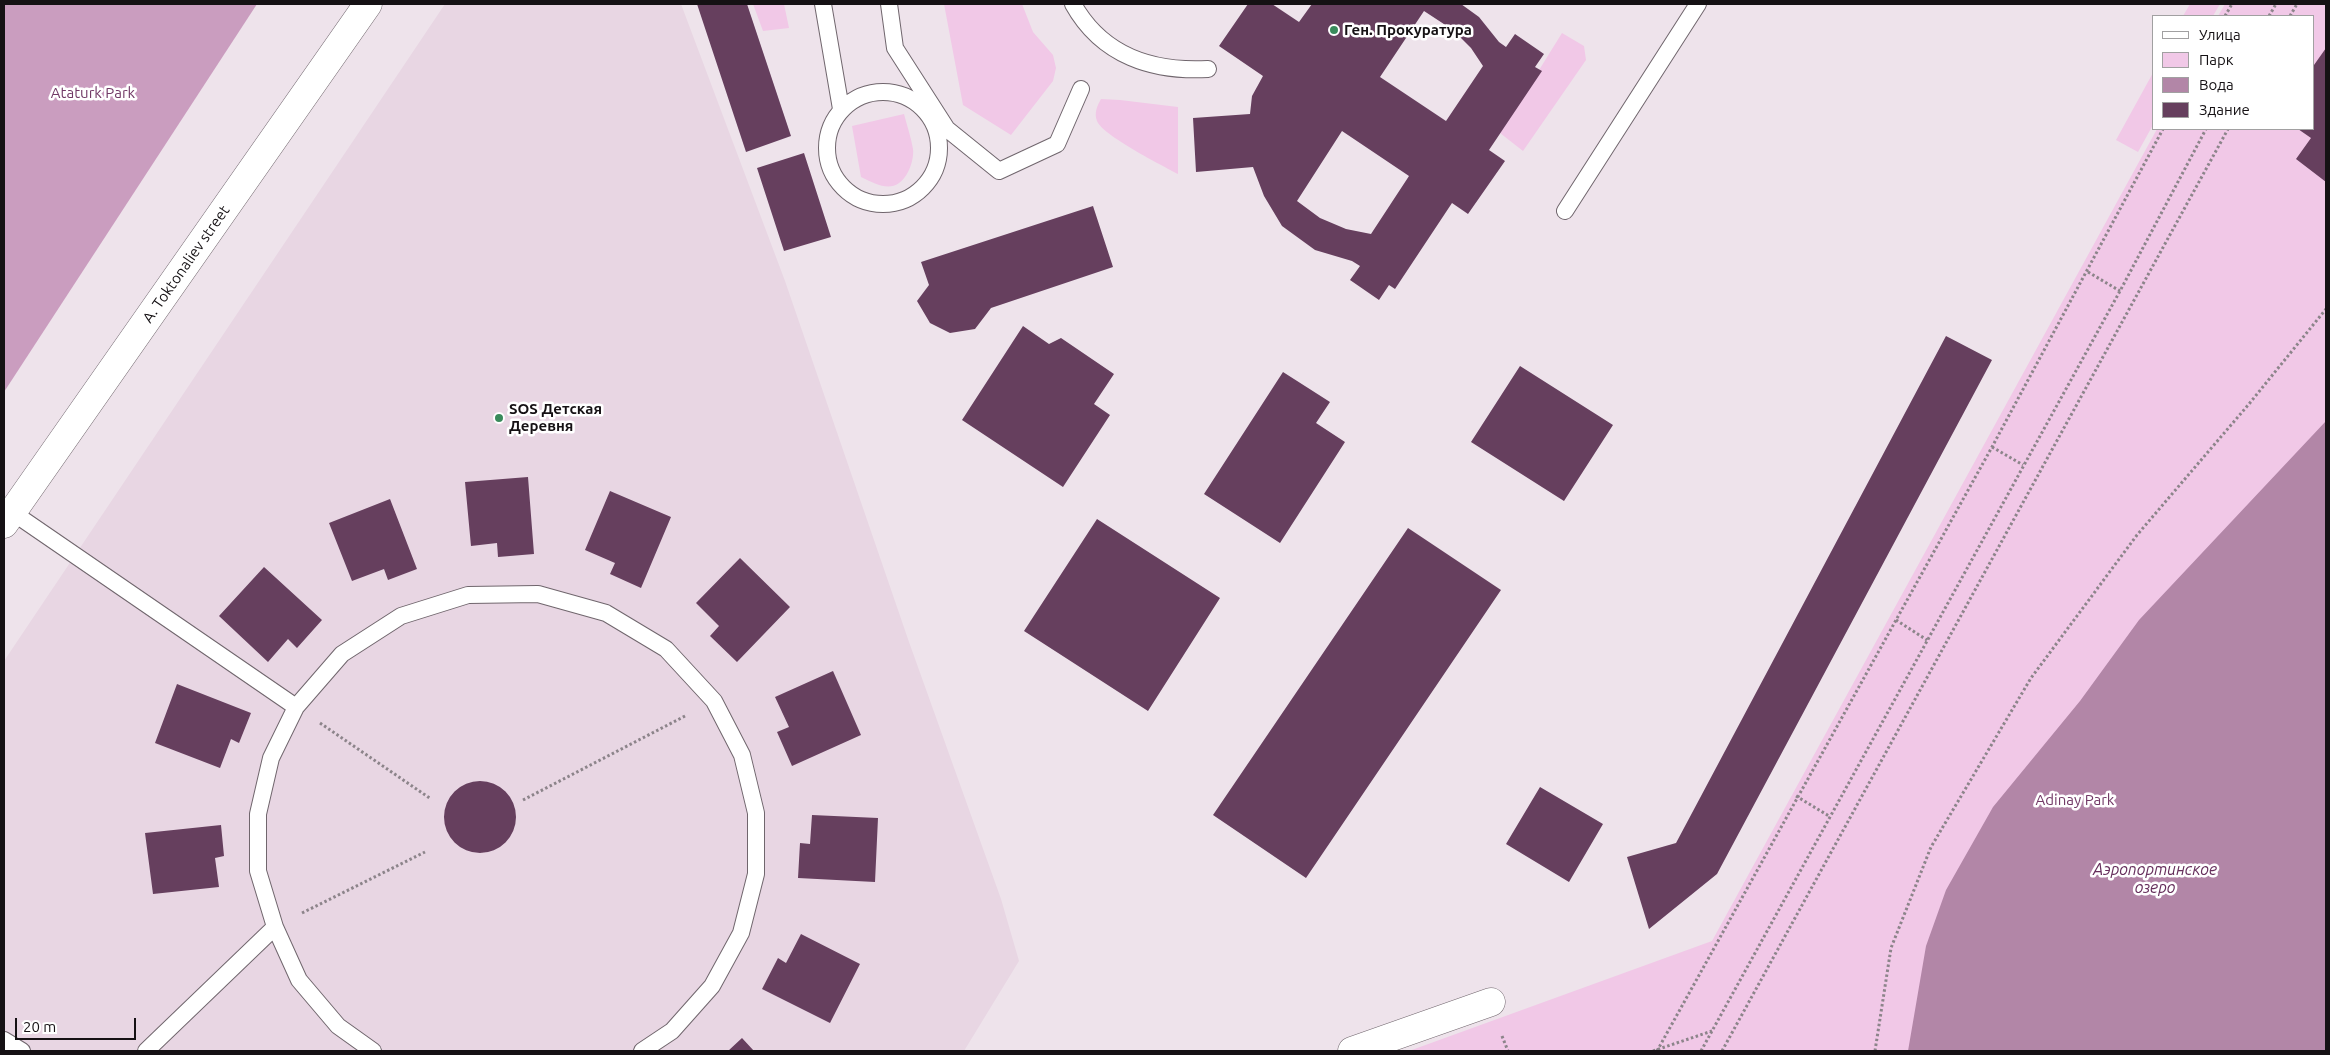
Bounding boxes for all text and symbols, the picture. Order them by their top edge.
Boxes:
legend [2152,15,2315,130]
place label: Ген. Прокуратура [1344,21,1472,39]
marker: Ген. Прокуратура [1328,24,1340,36]
text: Улица [2199,26,2241,43]
text: Парк [2199,51,2234,68]
text: Вода [2199,76,2234,93]
park label: Ataturk Park [51,84,135,102]
text: Здание [2199,101,2250,118]
street label: A. Toktonaliev street [139,202,233,326]
place label: SOS Детская Деревня [509,400,602,435]
marker: SOS Детская Деревня [493,412,505,424]
park label: Adinay Park [2036,791,2114,809]
water label: Аэропортинское озеро [2093,860,2217,898]
scale bar [18,1008,139,1040]
text: 20 m [23,1018,56,1035]

